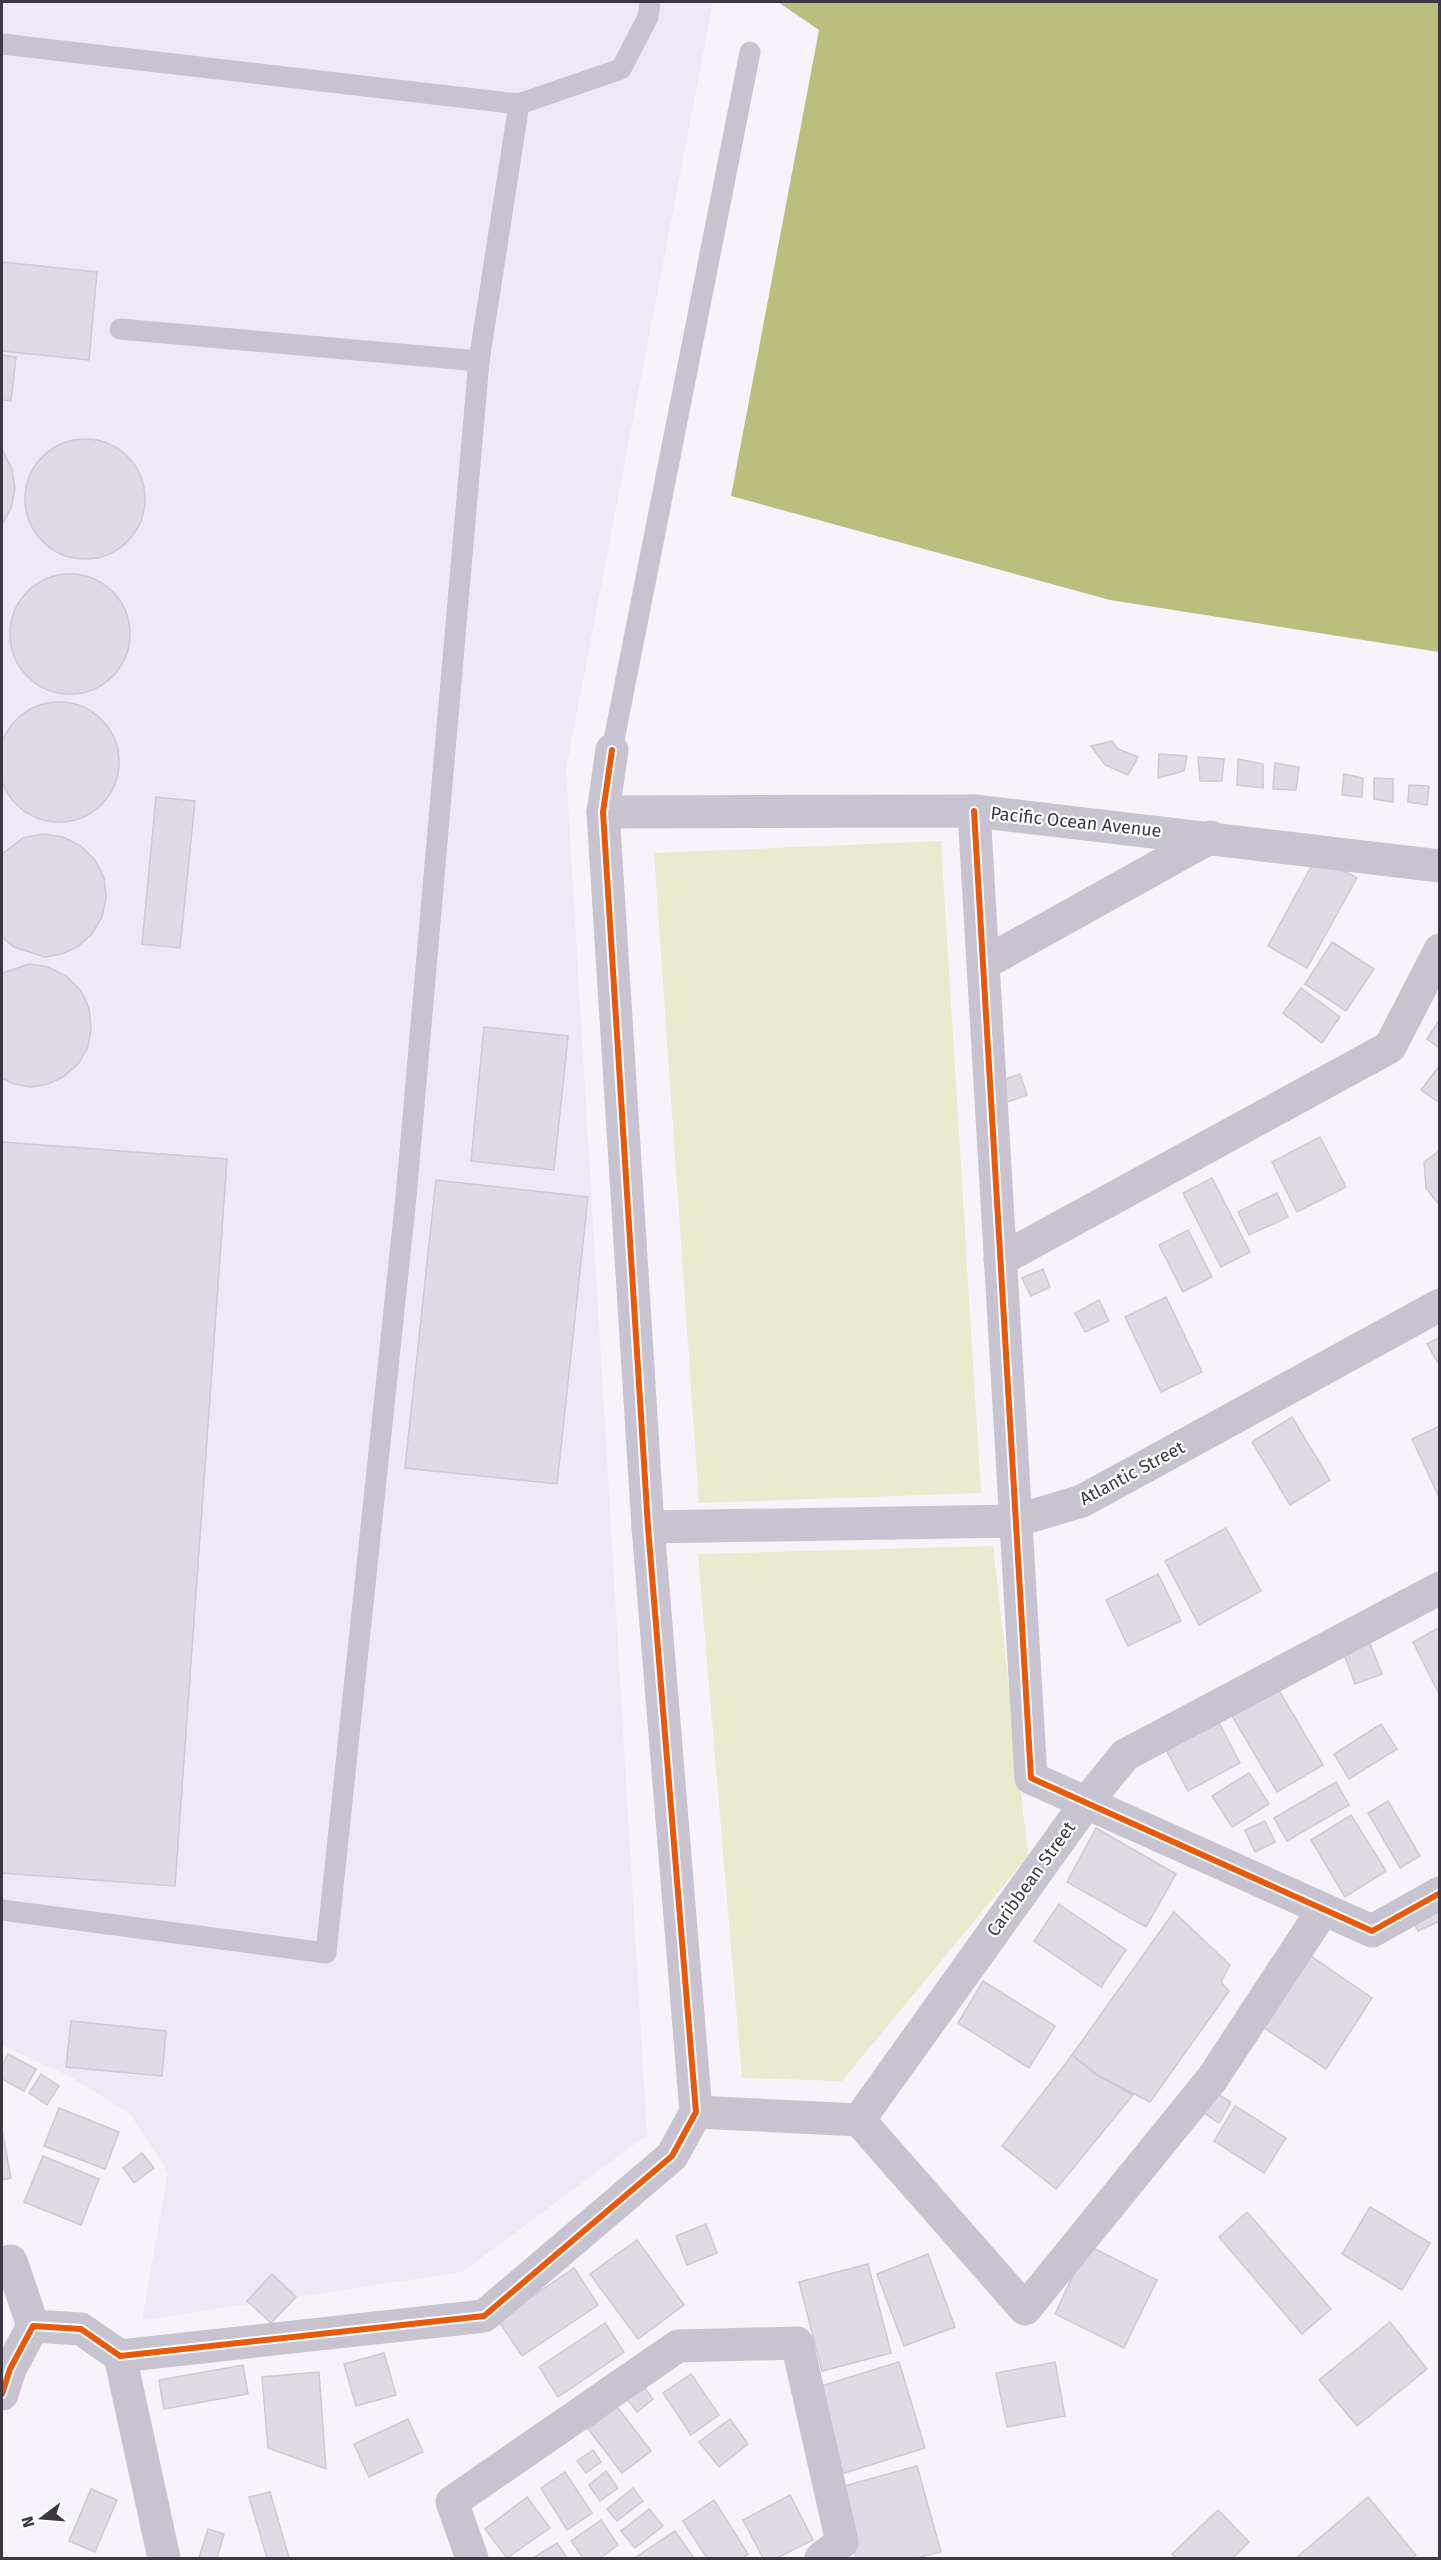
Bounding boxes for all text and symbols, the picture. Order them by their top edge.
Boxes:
street label: Pacific Ocean Avenue [989,802,1163,842]
street label: Atlantic Street [1076,1436,1189,1510]
street label: Caribbean Street [982,1817,1080,1941]
north arrow [12,2488,72,2548]
text: N [17,2514,39,2530]

